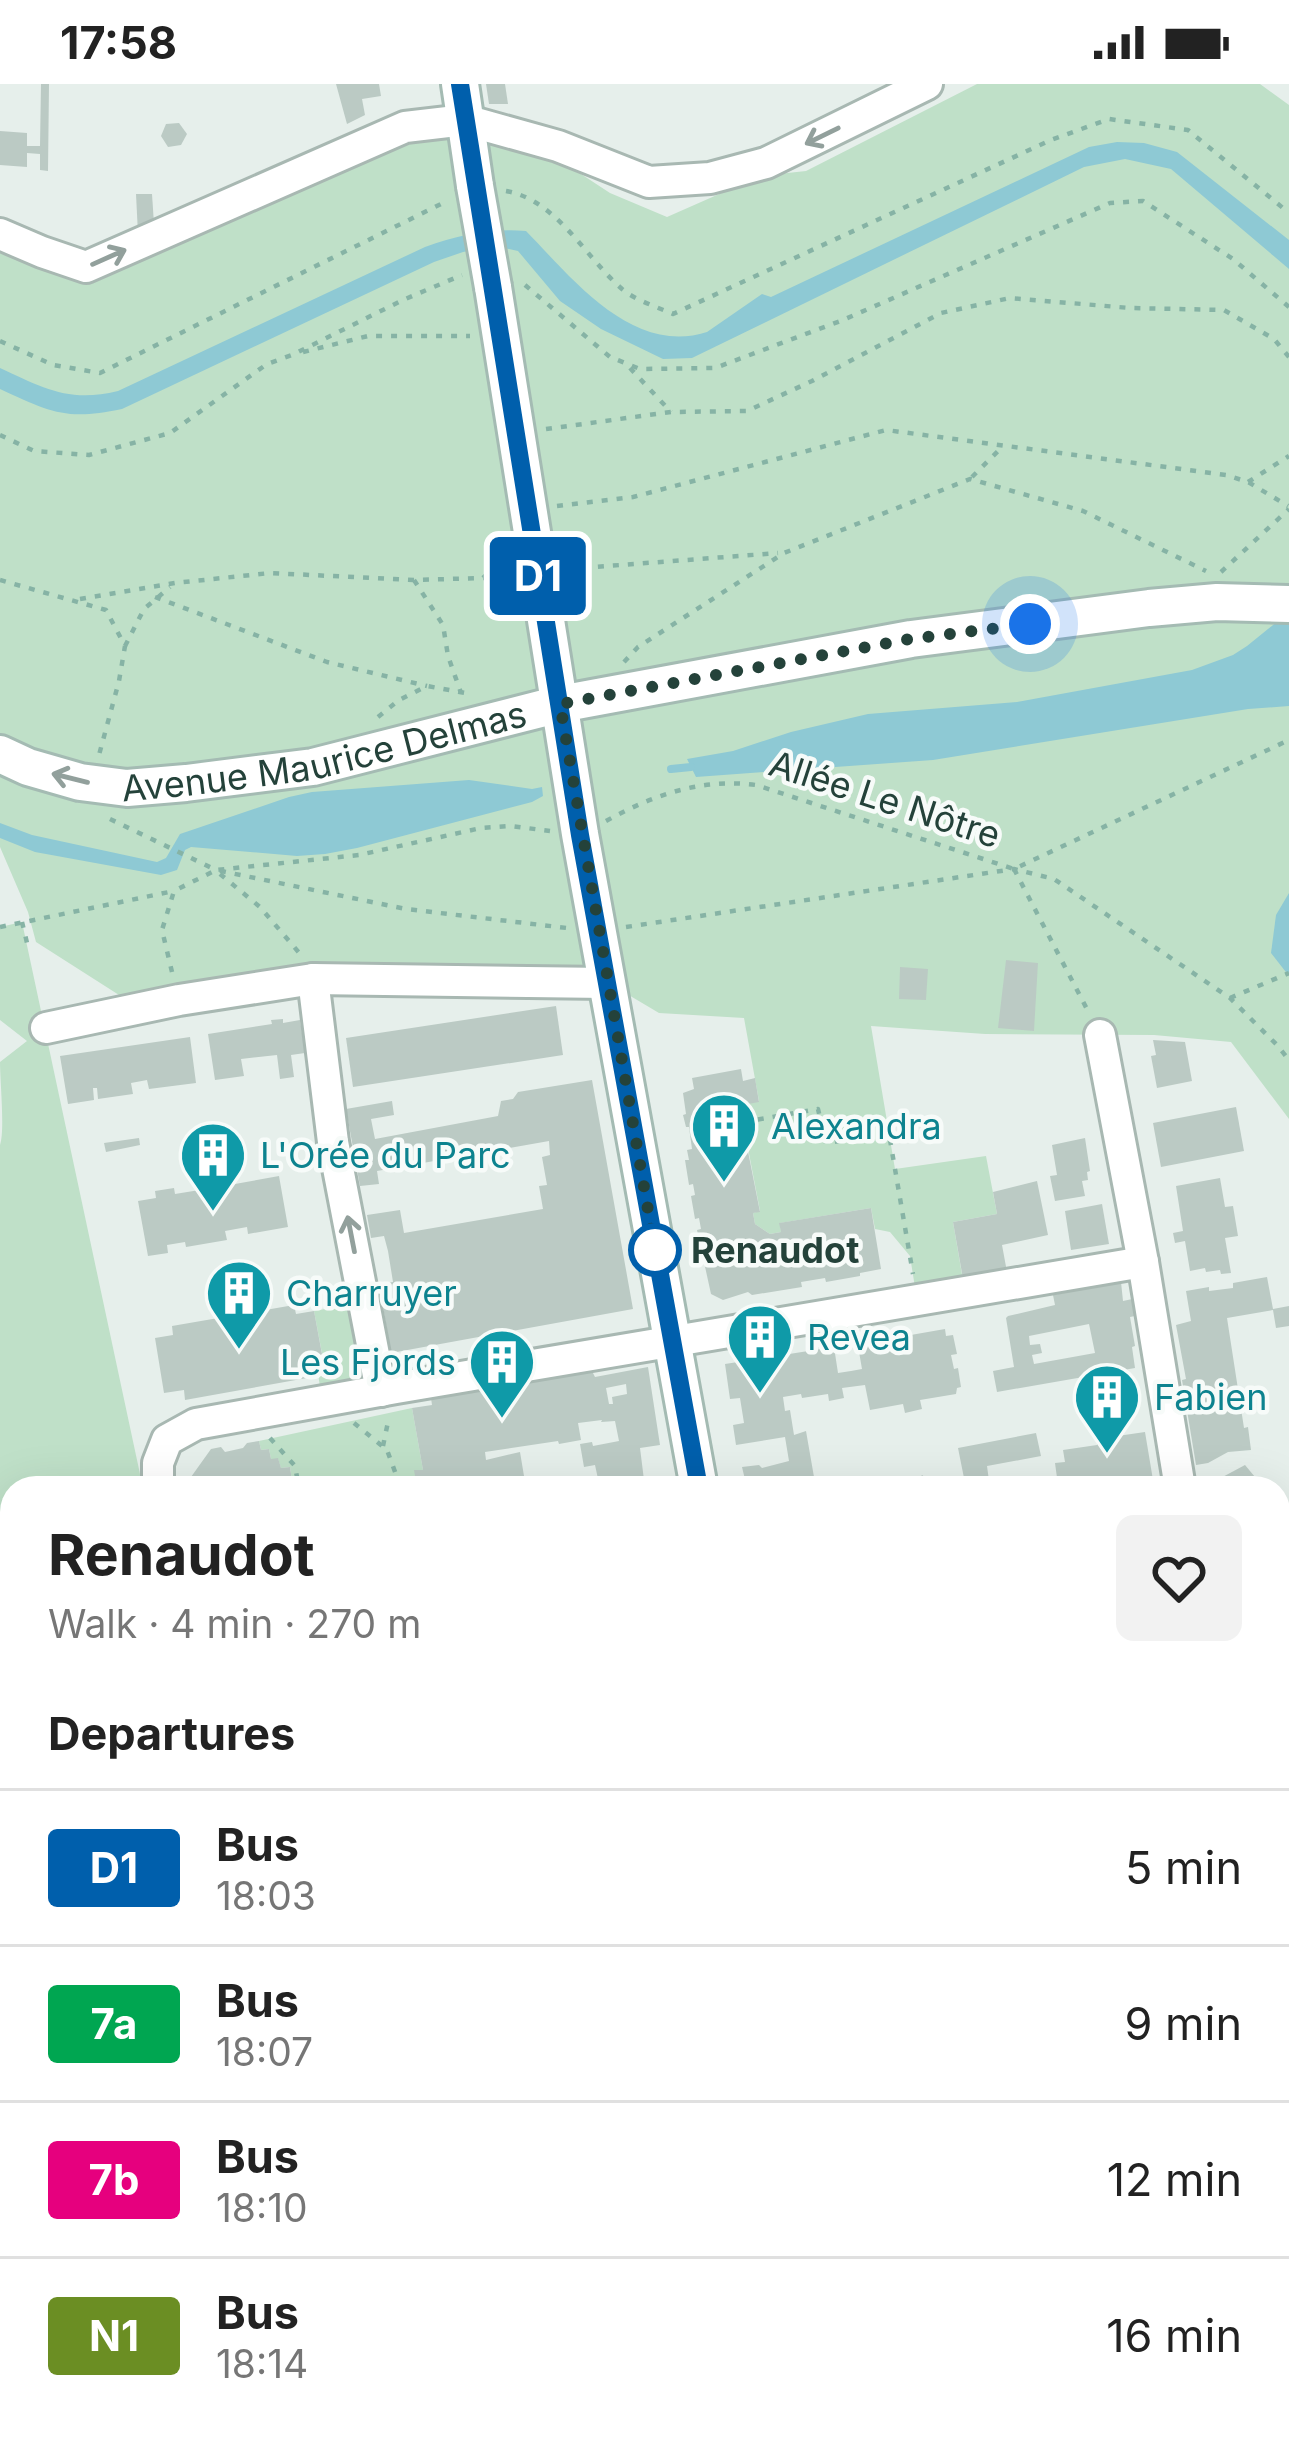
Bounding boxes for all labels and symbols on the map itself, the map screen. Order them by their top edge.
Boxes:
one-way arrow [805,125,840,148]
one-way arrow [90,245,126,267]
line badge: D1 [484,537,592,615]
your location [1000,594,1060,654]
street label: Avenue Maurice Delmas [120,691,531,810]
street label: Allée Le Nôtre [764,741,1006,857]
one-way arrow [51,766,89,788]
building icon: Alexandra [689,1091,759,1185]
place label: Alexandra [771,1104,942,1148]
building icon: L'Orée du Parc [178,1120,248,1214]
place label: L'Orée du Parc [260,1133,511,1177]
one-way arrow [339,1216,361,1255]
marker: Renaudot [630,1225,680,1275]
place label: Renaudot [691,1228,859,1272]
building icon: Charruyer [204,1258,274,1352]
place label: Charruyer [286,1271,457,1315]
building icon: Revea [725,1302,795,1396]
place label: Revea [807,1315,911,1359]
building icon: Les Fjords [467,1327,537,1421]
place label: Les Fjords [280,1340,456,1384]
building icon: Fabien [1072,1362,1142,1456]
place label: Fabien [1154,1375,1268,1419]

